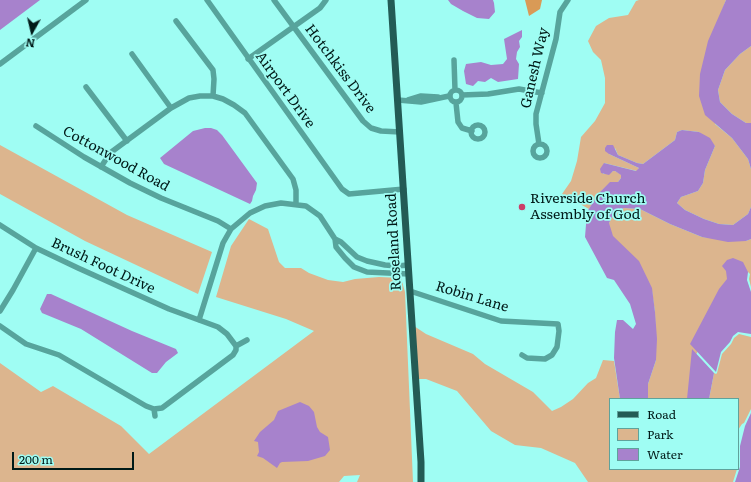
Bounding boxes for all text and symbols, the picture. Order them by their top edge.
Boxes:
north arrow [12,12,52,52]
street label: Hotchkiss Drive [301,21,379,117]
street label: Ganesh Way [518,26,552,110]
text: N [25,35,36,52]
street label: Airport Drive [252,49,318,131]
street label: Cottonwood Road [60,123,172,195]
place label: Riverside Church Assembly of God [530,191,646,224]
street label: Roseland Road [383,193,405,291]
marker: Riverside Church Assembly of God [517,202,527,212]
street label: Brush Foot Drive [48,235,158,297]
street label: Robin Lane [433,278,511,316]
legend [609,398,739,470]
text: Road [647,405,676,423]
text: Park [647,425,673,443]
scale bar [14,444,136,470]
text: Water [647,445,683,463]
text: 200 m [19,450,53,468]

